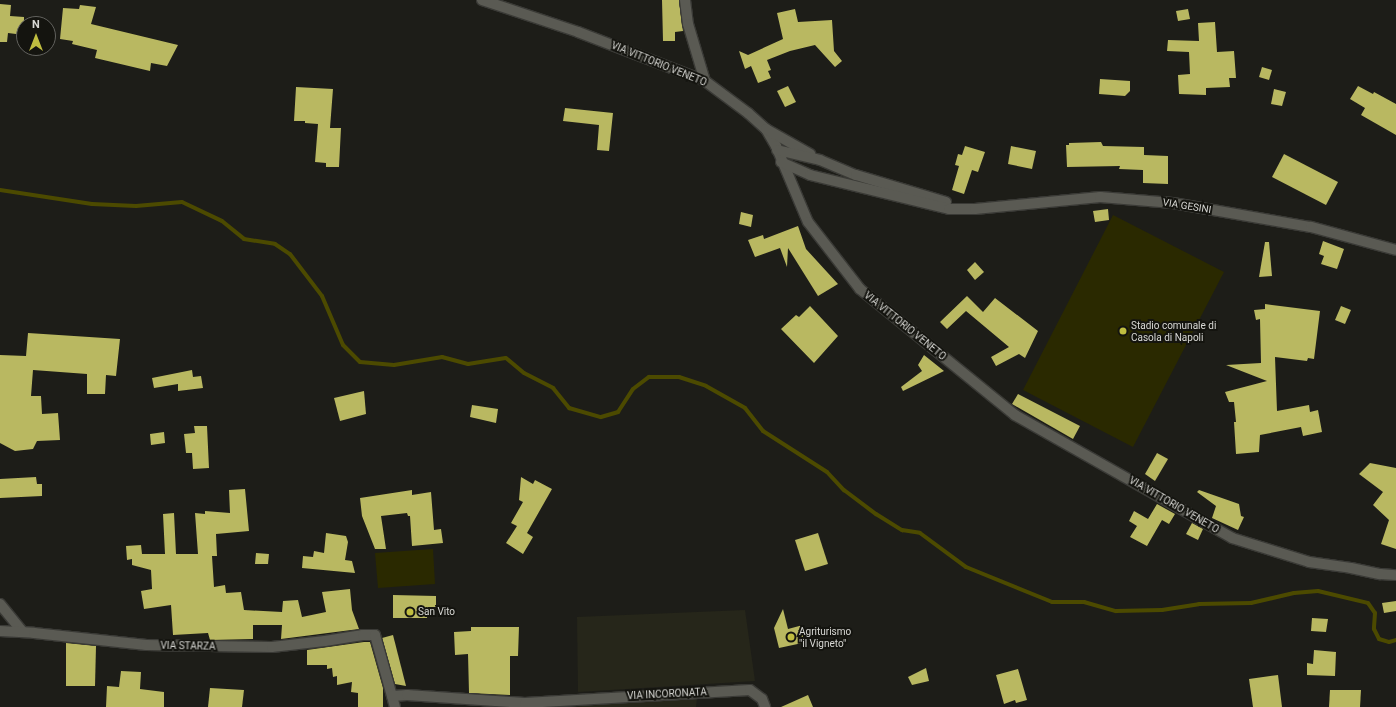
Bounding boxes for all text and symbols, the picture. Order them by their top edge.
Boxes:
north arrow [16,16,56,56]
text: N [32,18,40,31]
street label: VIA VITTORIO VENETO [610,39,708,89]
street label: VIA GESINI [1162,196,1212,216]
street label: VIA VITTORIO VENETO [862,289,948,363]
place label: Stadio comunale di Casola di Napoli [1131,319,1216,342]
marker: Stadio comunale di Casola di Napoli [1118,326,1128,336]
street label: VIA VITTORIO VENETO [1127,474,1221,536]
place label: San Vito [418,606,455,618]
marker: San Vito [405,607,415,617]
place label: Agriturismo "il Vigneto" [799,625,851,648]
marker: Agriturismo "il Vigneto" [786,632,796,642]
street label: VIA STARZA [160,640,216,652]
street label: VIA INCORONATA [627,686,707,702]

